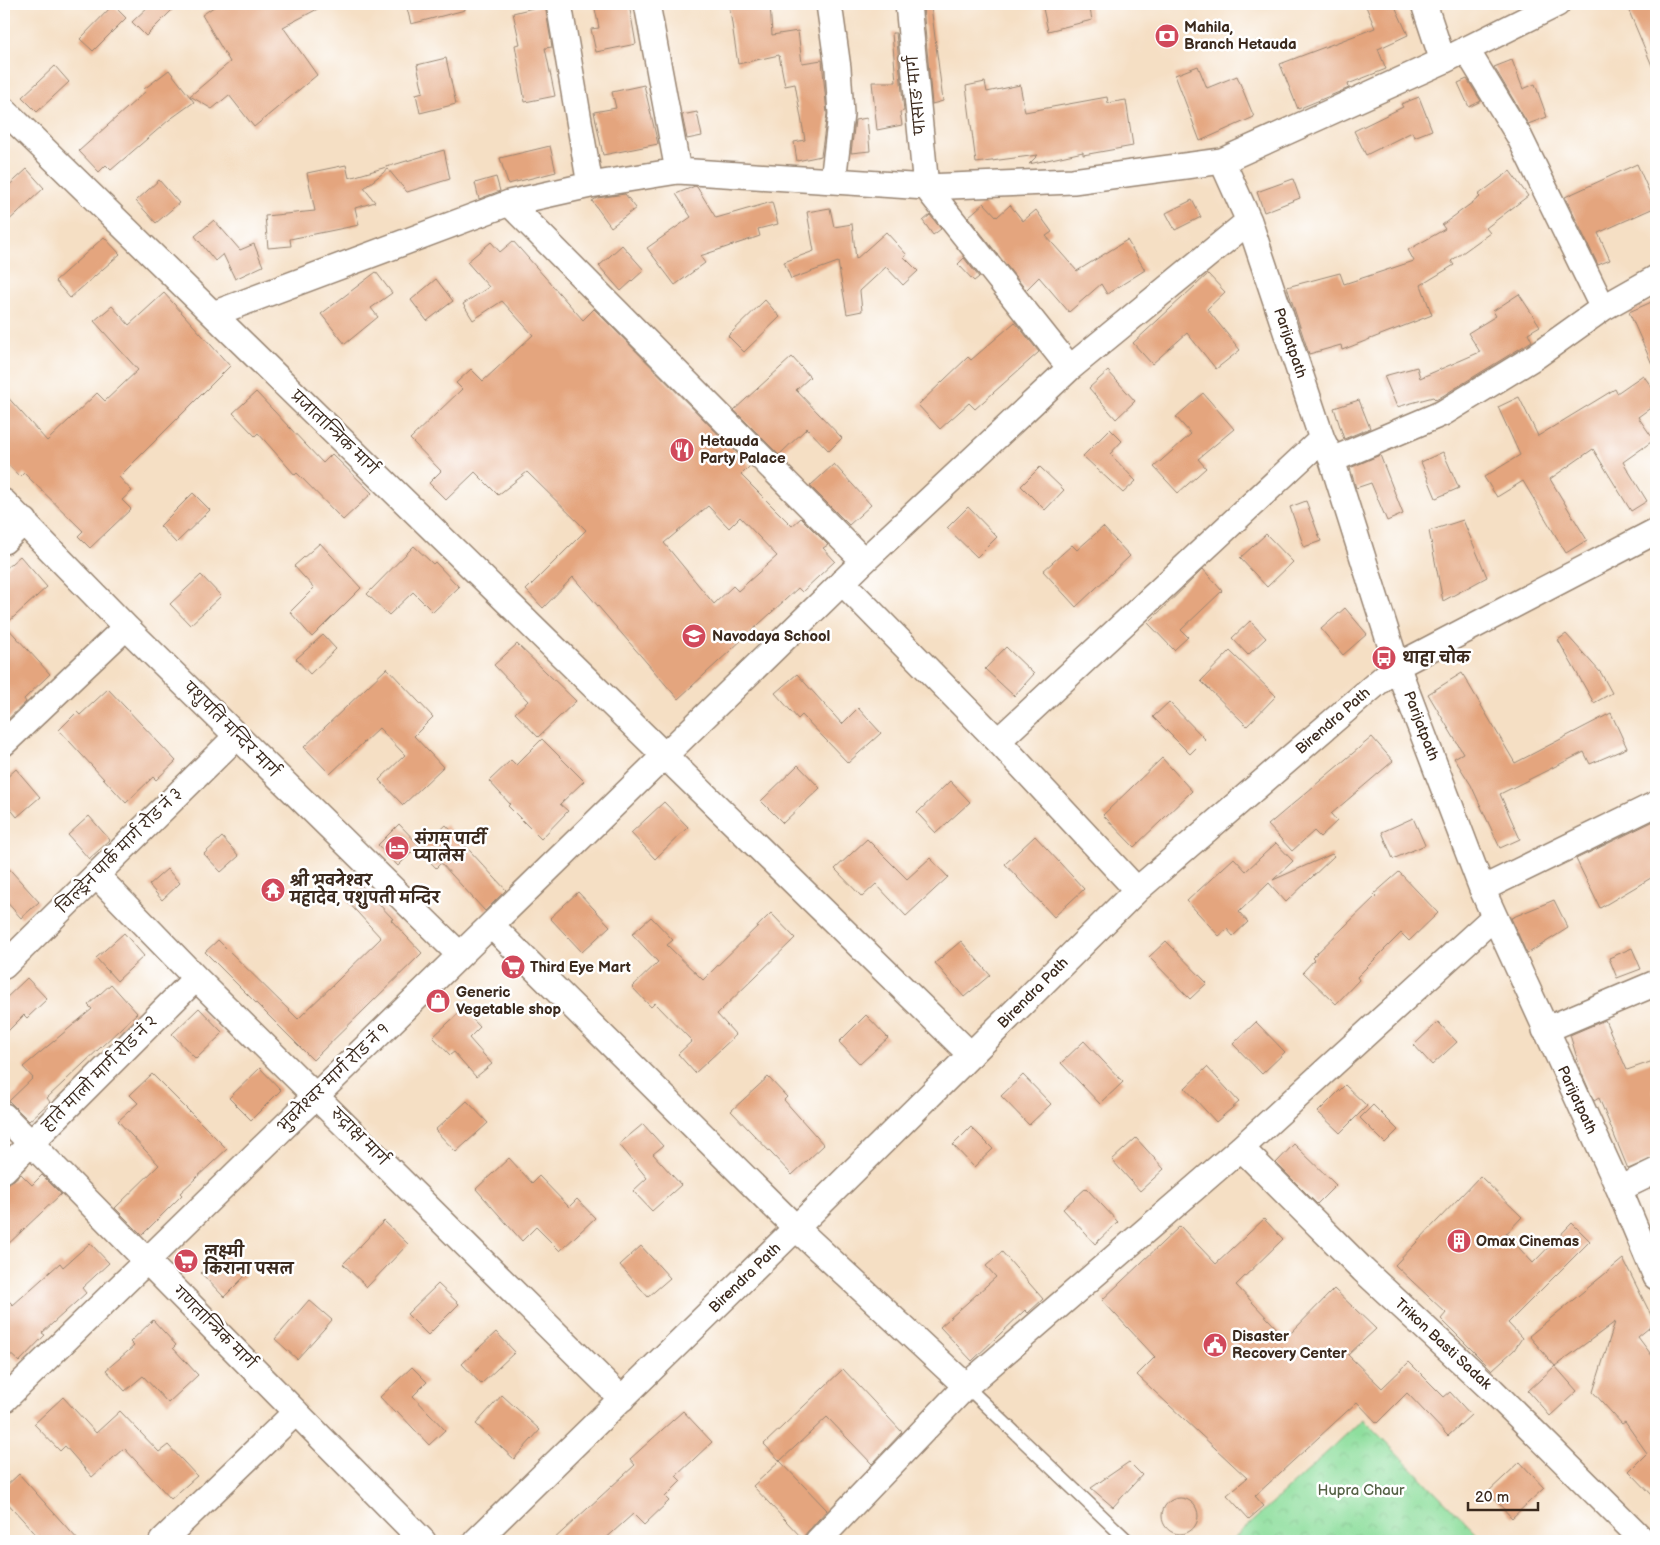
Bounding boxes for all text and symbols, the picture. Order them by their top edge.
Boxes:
place label: Mahila, Branch Hetauda [1184,18,1297,54]
bank icon: Mahila, Branch Hetauda [1154,23,1180,49]
street label: पासाङ मार्ग [900,54,931,137]
street label: Parijatpath [1269,305,1311,381]
street label: प्रजातान्त्रिक मार्ग [286,384,384,480]
place label: Hetauda Party Palace [700,432,786,468]
restaurant icon: Hetauda Party Palace [669,437,695,463]
school or university icon: Navodaya School [681,623,707,649]
place label: Navodaya School [712,627,830,646]
bus stop icon: थाहा चोक [1371,645,1397,671]
place label: थाहा चोक [1402,645,1471,668]
street label: पशुपति मन्दिर मार्ग [178,675,285,783]
street label: Birendra Path [1292,683,1374,759]
street label: Parijatpath [1399,689,1443,763]
street label: चिल्ड्रेन पार्क मार्ग रोड नं ३ [51,782,187,918]
place label: संगम पार्टी प्यालेस [412,827,489,866]
hotel icon: संगम पार्टी प्यालेस [384,835,410,861]
place label: श्री भुवनेश्वर महादेव, पशुपती मन्दिर [288,868,441,909]
temple icon: श्री भुवनेश्वर महादेव, पशुपती मन्दिर [260,877,286,903]
street label: Birendra Path [993,953,1073,1033]
supermarket icon: Third Eye Mart [500,954,526,980]
place label: Third Eye Mart [530,958,631,977]
place label: Generic Vegetable shop [456,983,562,1019]
shop icon: Generic Vegetable shop [425,988,451,1014]
street label: हाते मालो मार्ग रोड नं २ [36,1011,161,1136]
street label: भुवनेश्वर मार्ग रोड नं १ [270,1016,394,1137]
street label: Parijatpath [1553,1063,1601,1137]
street label: रुद्राक्ष मार्ग [325,1101,395,1170]
building icon: Omax Cinemas [1446,1228,1472,1254]
place label: Omax Cinemas [1476,1232,1579,1251]
place label: लक्ष्मी किराना पसल [202,1239,295,1279]
street label: Birendra Path [705,1239,785,1317]
supermarket icon: लक्ष्मी किराना पसल [173,1248,199,1274]
street label: गणतान्त्रिक मार्ग [168,1280,262,1374]
street label: Trikon Basti Sadak [1391,1294,1496,1394]
place label: Disaster Recovery Center [1232,1327,1348,1363]
public building icon: Disaster Recovery Center [1202,1332,1228,1358]
scale bar [1468,1480,1538,1512]
park label: Hupra Chaur [1318,1481,1405,1500]
text: 20 m [1475,1488,1509,1507]

